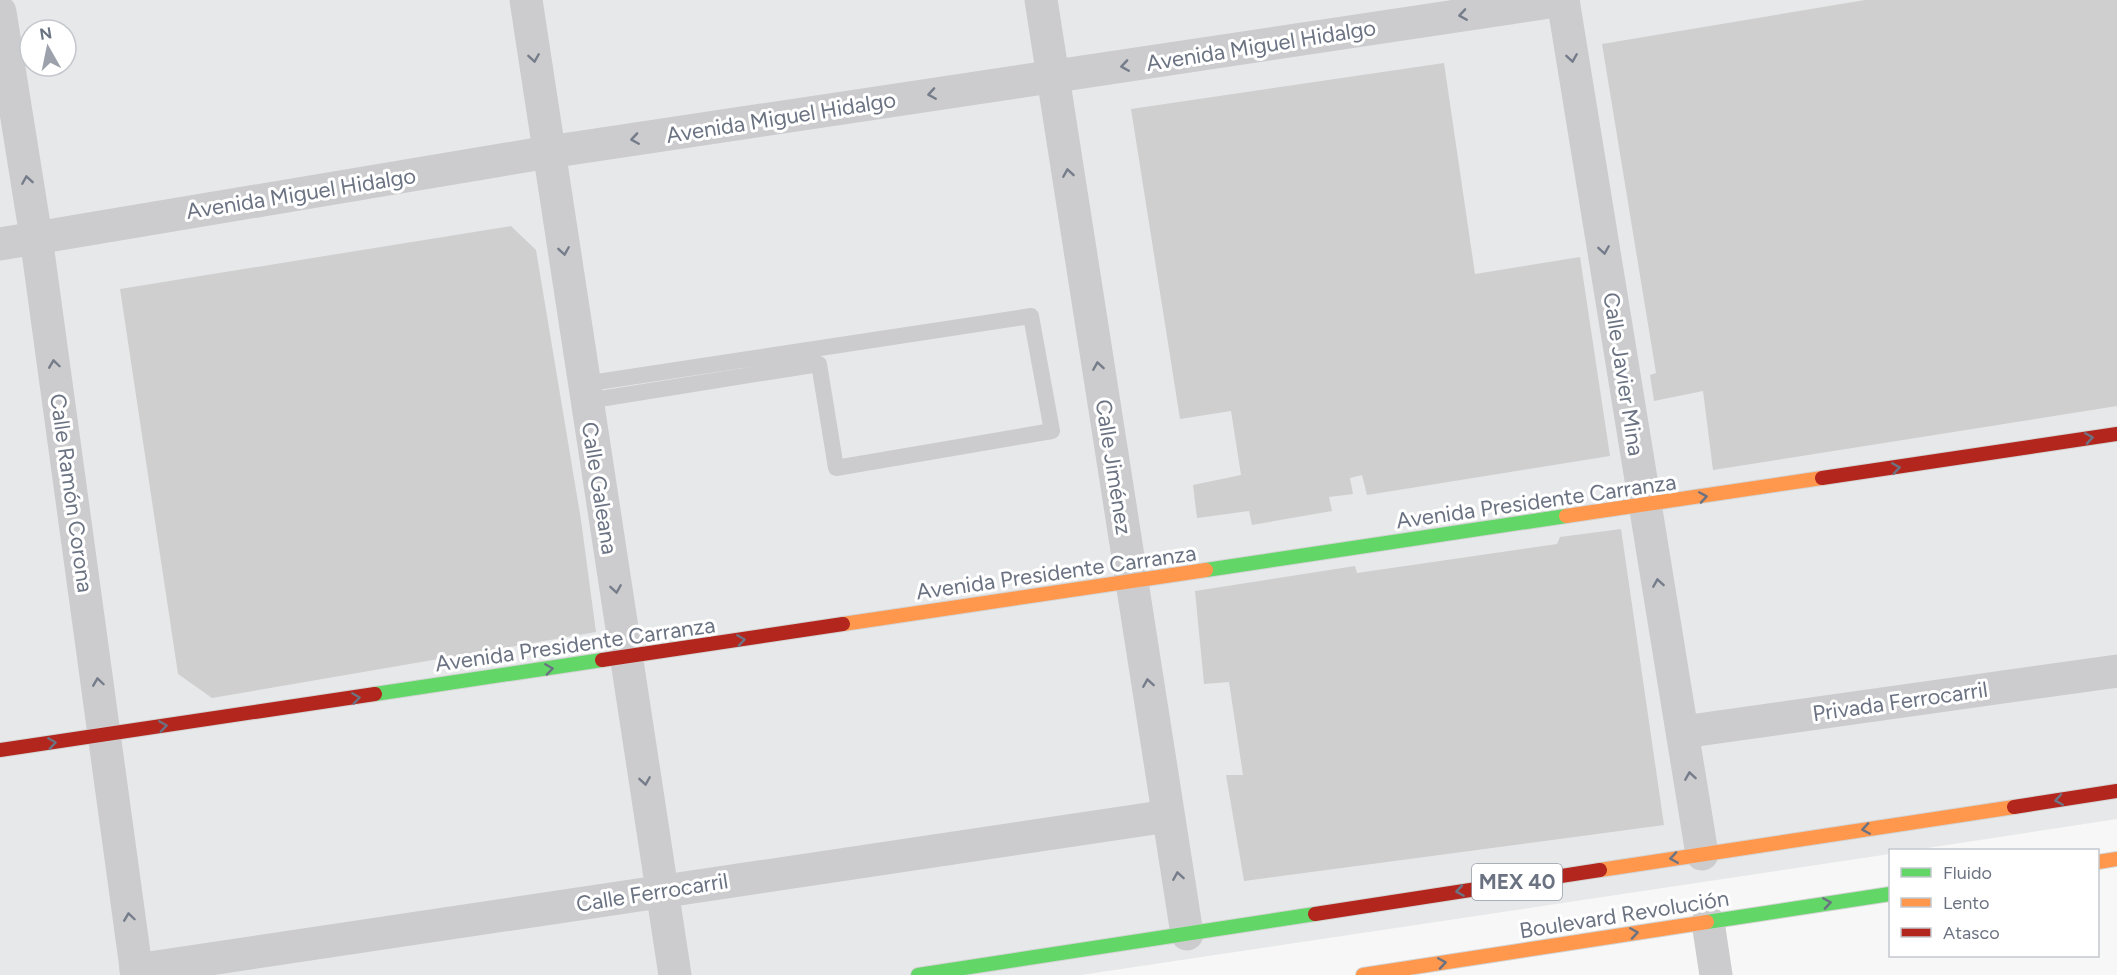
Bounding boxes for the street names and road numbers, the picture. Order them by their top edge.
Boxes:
street label: Avenida Miguel Hidalgo [1144,14,1378,77]
street label: Avenida Miguel Hidalgo [664,86,898,149]
street label: Avenida Miguel Hidalgo [184,162,418,225]
street label: Calle Javier Mina [1597,290,1650,458]
street label: Calle Ramón Corona [44,392,99,594]
street label: Calle Jiménez [1089,398,1138,537]
street label: Calle Galeana [576,420,623,556]
street label: Avenida Presidente Carranza [1394,468,1678,535]
street label: Avenida Presidente Carranza [914,539,1198,606]
street label: Avenida Presidente Carranza [433,611,717,678]
street label: Privada Ferrocarril [1811,676,1989,727]
road number: MEX 40 [1472,864,1562,900]
street label: Calle Ferrocarril [574,867,730,918]
street label: Boulevard Revolución [1517,885,1731,944]

